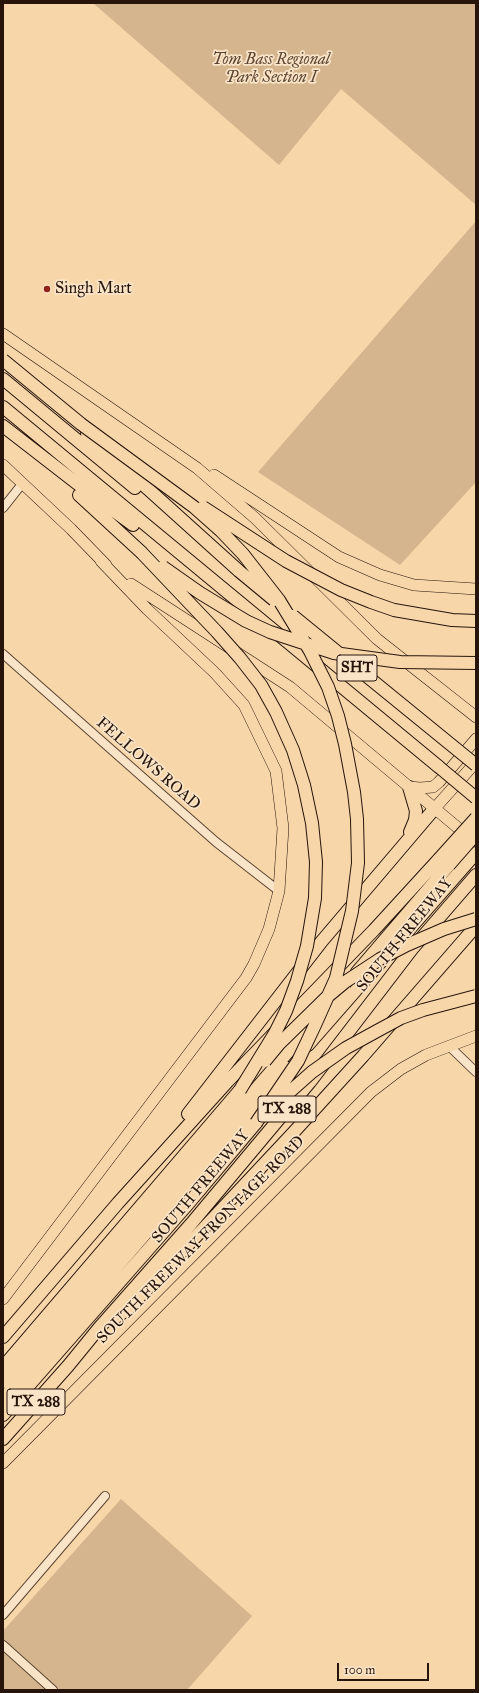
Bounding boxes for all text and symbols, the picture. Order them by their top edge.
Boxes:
park label: Tom Bass Regional Park Section I [212,50,330,88]
place label: Singh Mart [55,279,132,299]
marker: Singh Mart [42,284,52,294]
road number: SHT [337,655,377,681]
street label: FELLOWS ROAD [92,714,204,814]
street label: SOUTH FREEWAY [353,874,457,996]
road number: TX 288 [258,1096,316,1122]
street label: SOUTH FREEWAY [148,1127,254,1247]
street label: SOUTH FREEWAY FRONTAGE ROAD [93,1132,309,1348]
road number: TX 288 [7,1389,65,1415]
scale bar [339,1655,431,1681]
text: 100 m [344,1663,375,1677]

